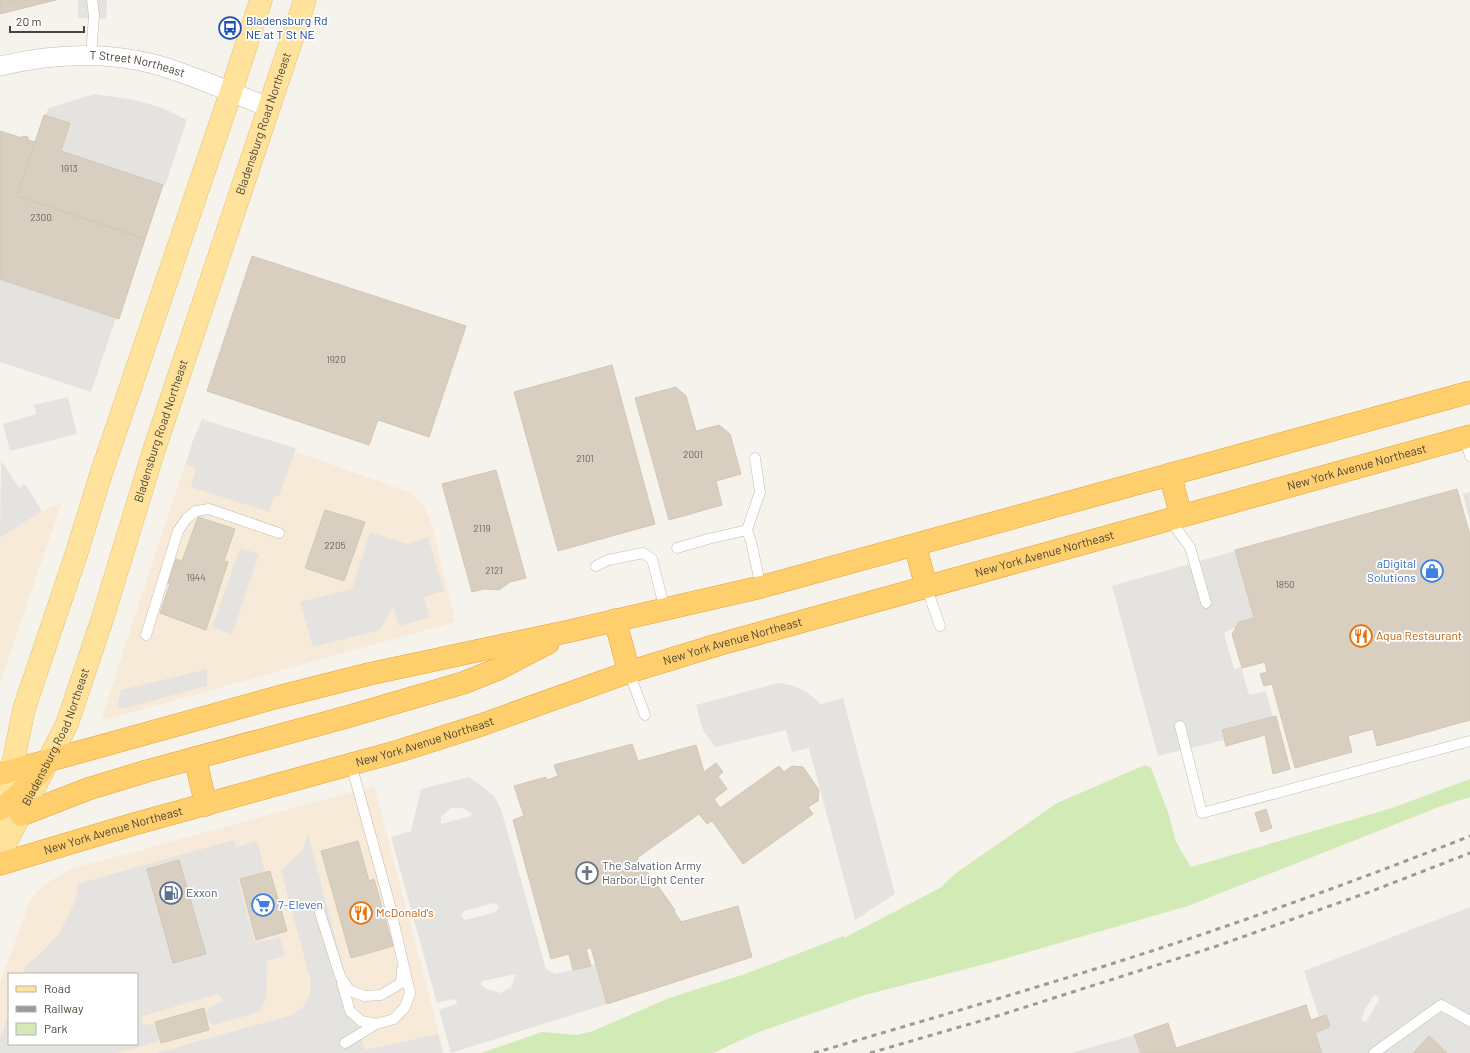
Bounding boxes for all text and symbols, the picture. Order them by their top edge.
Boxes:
scale bar [10,8,84,34]
place label: Bladensburg Rd NE at T St NE [246,13,328,41]
text: 20 m [16,14,42,28]
bus stop icon: Bladensburg Rd NE at T St NE [217,15,243,41]
street label: T Street Northeast [89,48,187,79]
street label: Bladensburg Road Northeast [232,50,293,196]
house number: 1913 [60,162,78,174]
house number: 2300 [30,211,52,223]
house number: 1920 [326,353,346,365]
street label: Bladensburg Road Northeast [130,357,190,504]
street label: New York Avenue Northeast [1285,440,1428,492]
house number: 2001 [683,448,703,460]
house number: 2101 [576,452,594,464]
house number: 2119 [473,522,491,534]
street label: New York Avenue Northeast [973,527,1116,579]
house number: 2205 [324,539,346,551]
place label: aDigital Solutions [1367,556,1416,584]
shop icon: aDigital Solutions [1419,558,1445,584]
house number: 2121 [485,564,503,576]
house number: 1944 [186,571,206,583]
house number: 1850 [1275,578,1295,590]
street label: New York Avenue Northeast [661,614,803,667]
restaurant icon: Aqua Restaurant [1348,623,1374,649]
place label: Aqua Restaurant [1376,628,1462,642]
street label: Bladensburg Road Northeast [18,666,91,808]
street label: New York Avenue Northeast [354,713,496,769]
street label: New York Avenue Northeast [42,803,184,857]
place label: The Salvation Army Harbor Light Center [602,858,705,886]
church icon: The Salvation Army Harbor Light Center [574,860,600,886]
fuel station icon: Exxon [158,880,184,906]
place label: Exxon [186,885,217,899]
supermarket icon: 7-Eleven [250,892,276,918]
place label: 7-Eleven [278,897,323,911]
restaurant icon: McDonald's [348,900,374,926]
place label: McDonald's [376,905,434,919]
legend [8,973,138,1045]
text: Road [44,981,71,995]
text: Railway [44,1001,84,1015]
text: Park [44,1021,68,1035]

